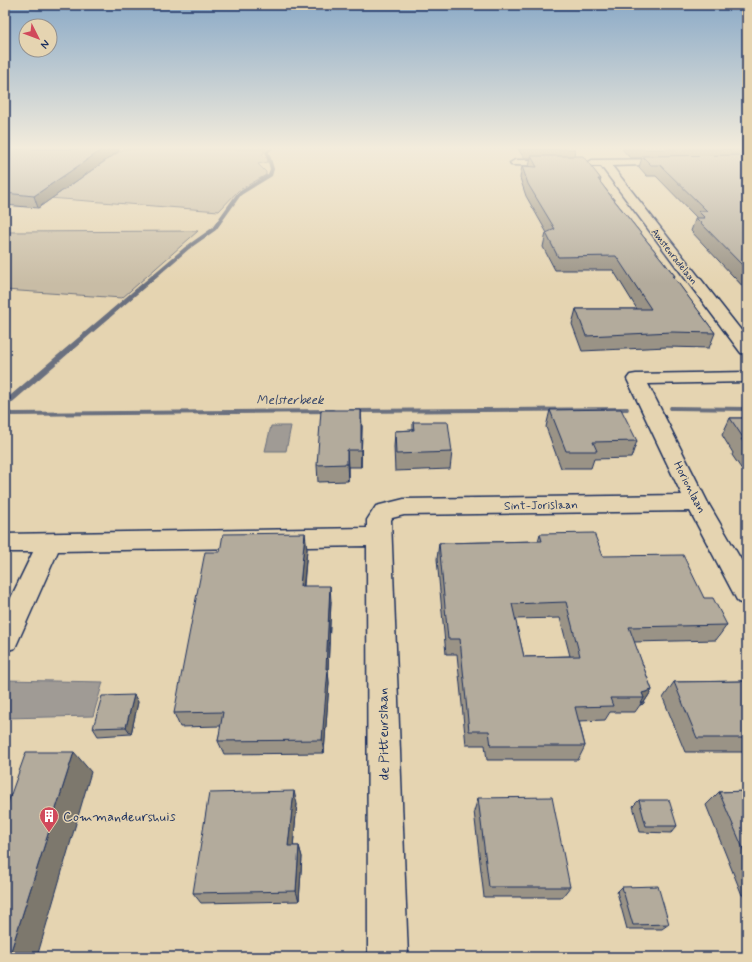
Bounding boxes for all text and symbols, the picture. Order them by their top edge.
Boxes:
north arrow [18,18,58,58]
text: N [37,37,52,51]
street label: Amstenradelaan [648,226,700,288]
water label: Melsterbeek [256,392,325,409]
street label: Horionlaan [669,459,709,516]
street label: Sint-Jorislaan [504,497,578,515]
street label: de Pitteurslaan [374,688,394,780]
building icon: Commandeurshuis [38,805,60,833]
place label: Commandeurshuis [63,808,176,826]

